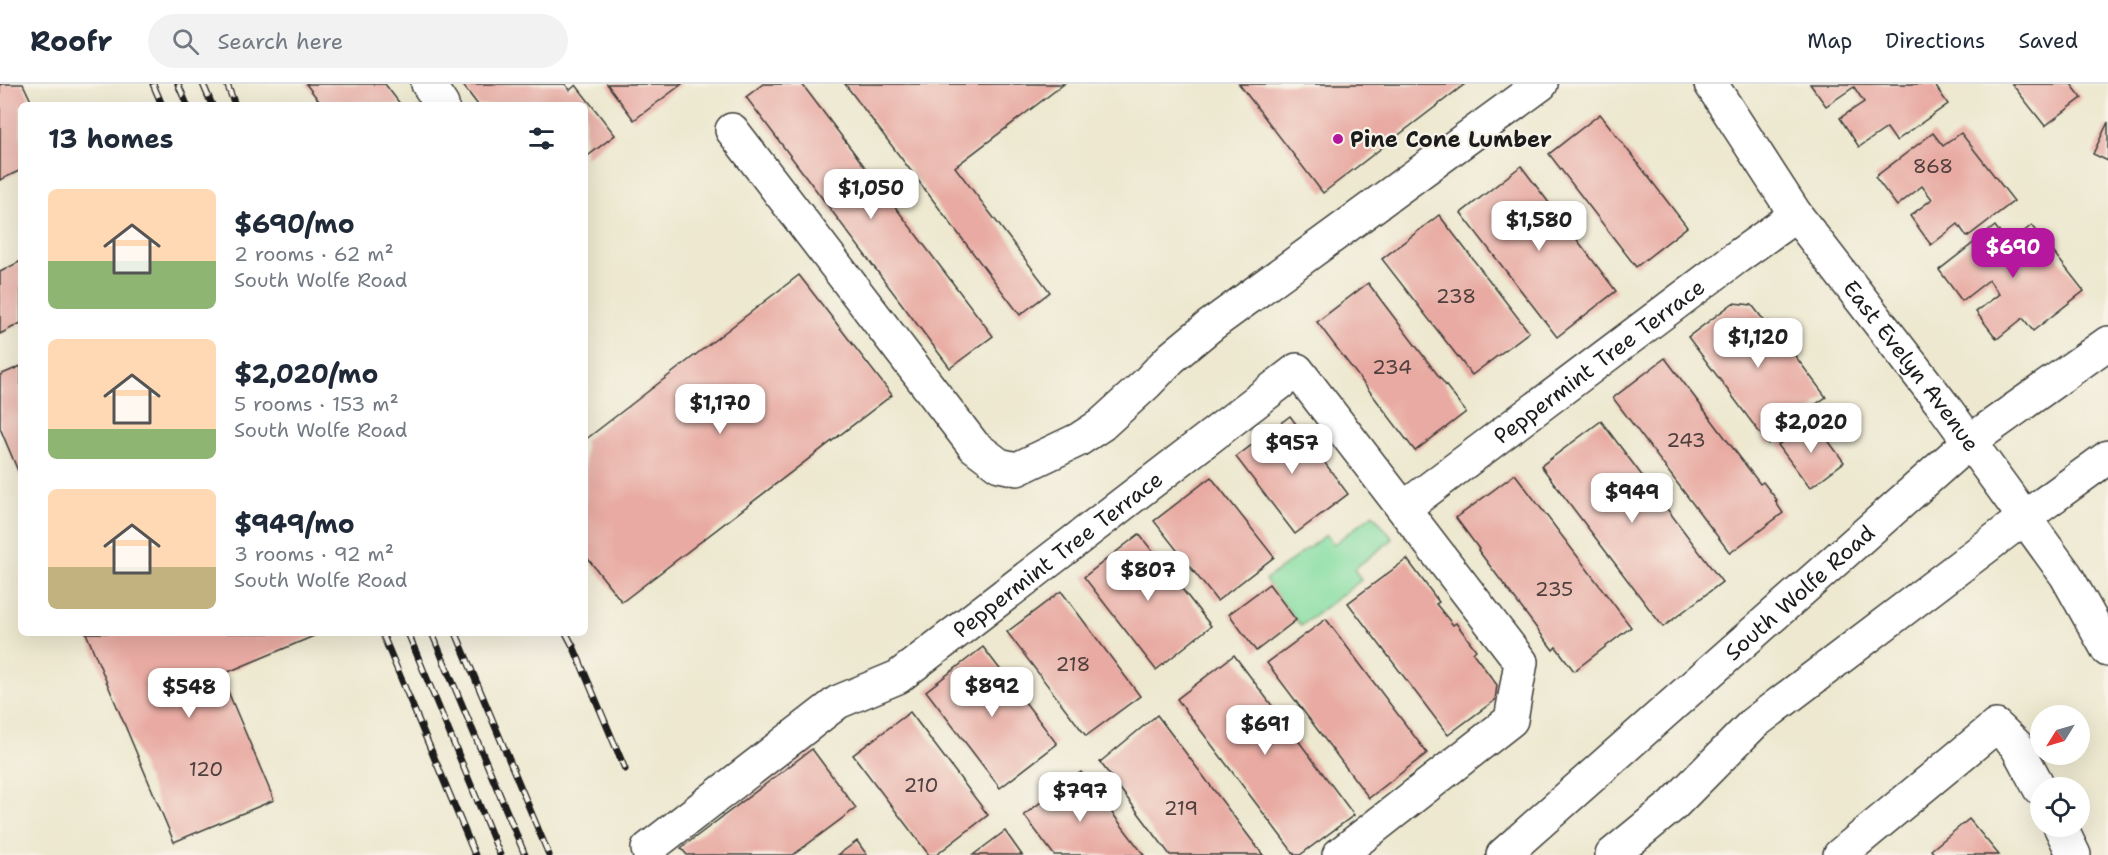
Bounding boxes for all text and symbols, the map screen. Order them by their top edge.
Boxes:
search box [148,14,568,68]
text: Roofr [30,22,112,60]
icon: search [169,25,202,58]
text: Search here [217,27,343,56]
text: Map [1807,27,1852,55]
text: Directions [1885,27,1985,55]
text: Saved [2018,27,2078,55]
text: 13 homes [48,121,174,156]
icon: filters [525,122,558,155]
place label: Pine Cone Lumber [1350,125,1552,154]
marker: Pine Cone Lumber [1331,132,1345,146]
house number: 868 [1913,153,1953,179]
pin: $1,050 [822,169,920,220]
text: $1,050 [838,175,904,201]
pin: $1,580 [1490,201,1588,252]
text: $690/mo [234,206,355,241]
text: $1,580 [1505,207,1573,233]
icon: home [96,213,168,285]
pin: $690 [1977,228,2049,279]
text: $690 [1986,234,2040,260]
text: 2 rooms · 62 m² [234,241,394,267]
text: South Wolfe Road [234,267,407,293]
street label: Peppermint Tree Terrace [1487,272,1710,450]
street label: East Evelyn Avenue [1837,274,1986,457]
house number: 238 [1436,283,1476,309]
pin: $1,120 [1709,318,1807,369]
text: $1,120 [1728,324,1788,350]
house number: 234 [1372,354,1412,380]
text: $2,020/mo [234,356,378,391]
icon: home [96,363,168,435]
pin: $1,170 [671,384,769,435]
text: $1,170 [689,390,751,416]
text: 5 rooms · 153 m² [234,391,399,417]
pin: $2,020 [1762,403,1860,454]
text: $2,020 [1775,409,1847,435]
text: South Wolfe Road [234,417,407,443]
pin: $957 [1256,424,1328,475]
house number: 243 [1666,427,1706,453]
text: $957 [1265,430,1319,456]
street label: Peppermint Tree Terrace [947,464,1168,644]
pin: $949 [1596,473,1668,524]
text: $949 [1605,479,1659,505]
text: $949/mo [234,506,355,541]
icon: home [96,513,168,585]
street label: South Wolfe Road [1718,518,1880,667]
text: 3 rooms · 92 m² [234,541,394,567]
pin: $807 [1112,551,1184,602]
text: $807 [1120,557,1176,583]
text: South Wolfe Road [234,567,407,593]
house number: 235 [1535,576,1573,602]
house number: 218 [1055,651,1091,677]
pin: $892 [956,667,1028,718]
pin: $548 [153,668,225,719]
text: $892 [964,673,1020,699]
text: $548 [162,674,216,700]
pin: $691 [1229,705,1301,756]
north arrow [2030,705,2090,765]
map controls [2030,705,2090,837]
text: $691 [1240,711,1290,737]
house number: 120 [189,756,223,782]
house number: 210 [904,772,938,798]
pin: $797 [1044,772,1116,823]
button: locate [2030,777,2090,837]
text: $797 [1053,778,1107,804]
house number: 219 [1164,795,1198,821]

